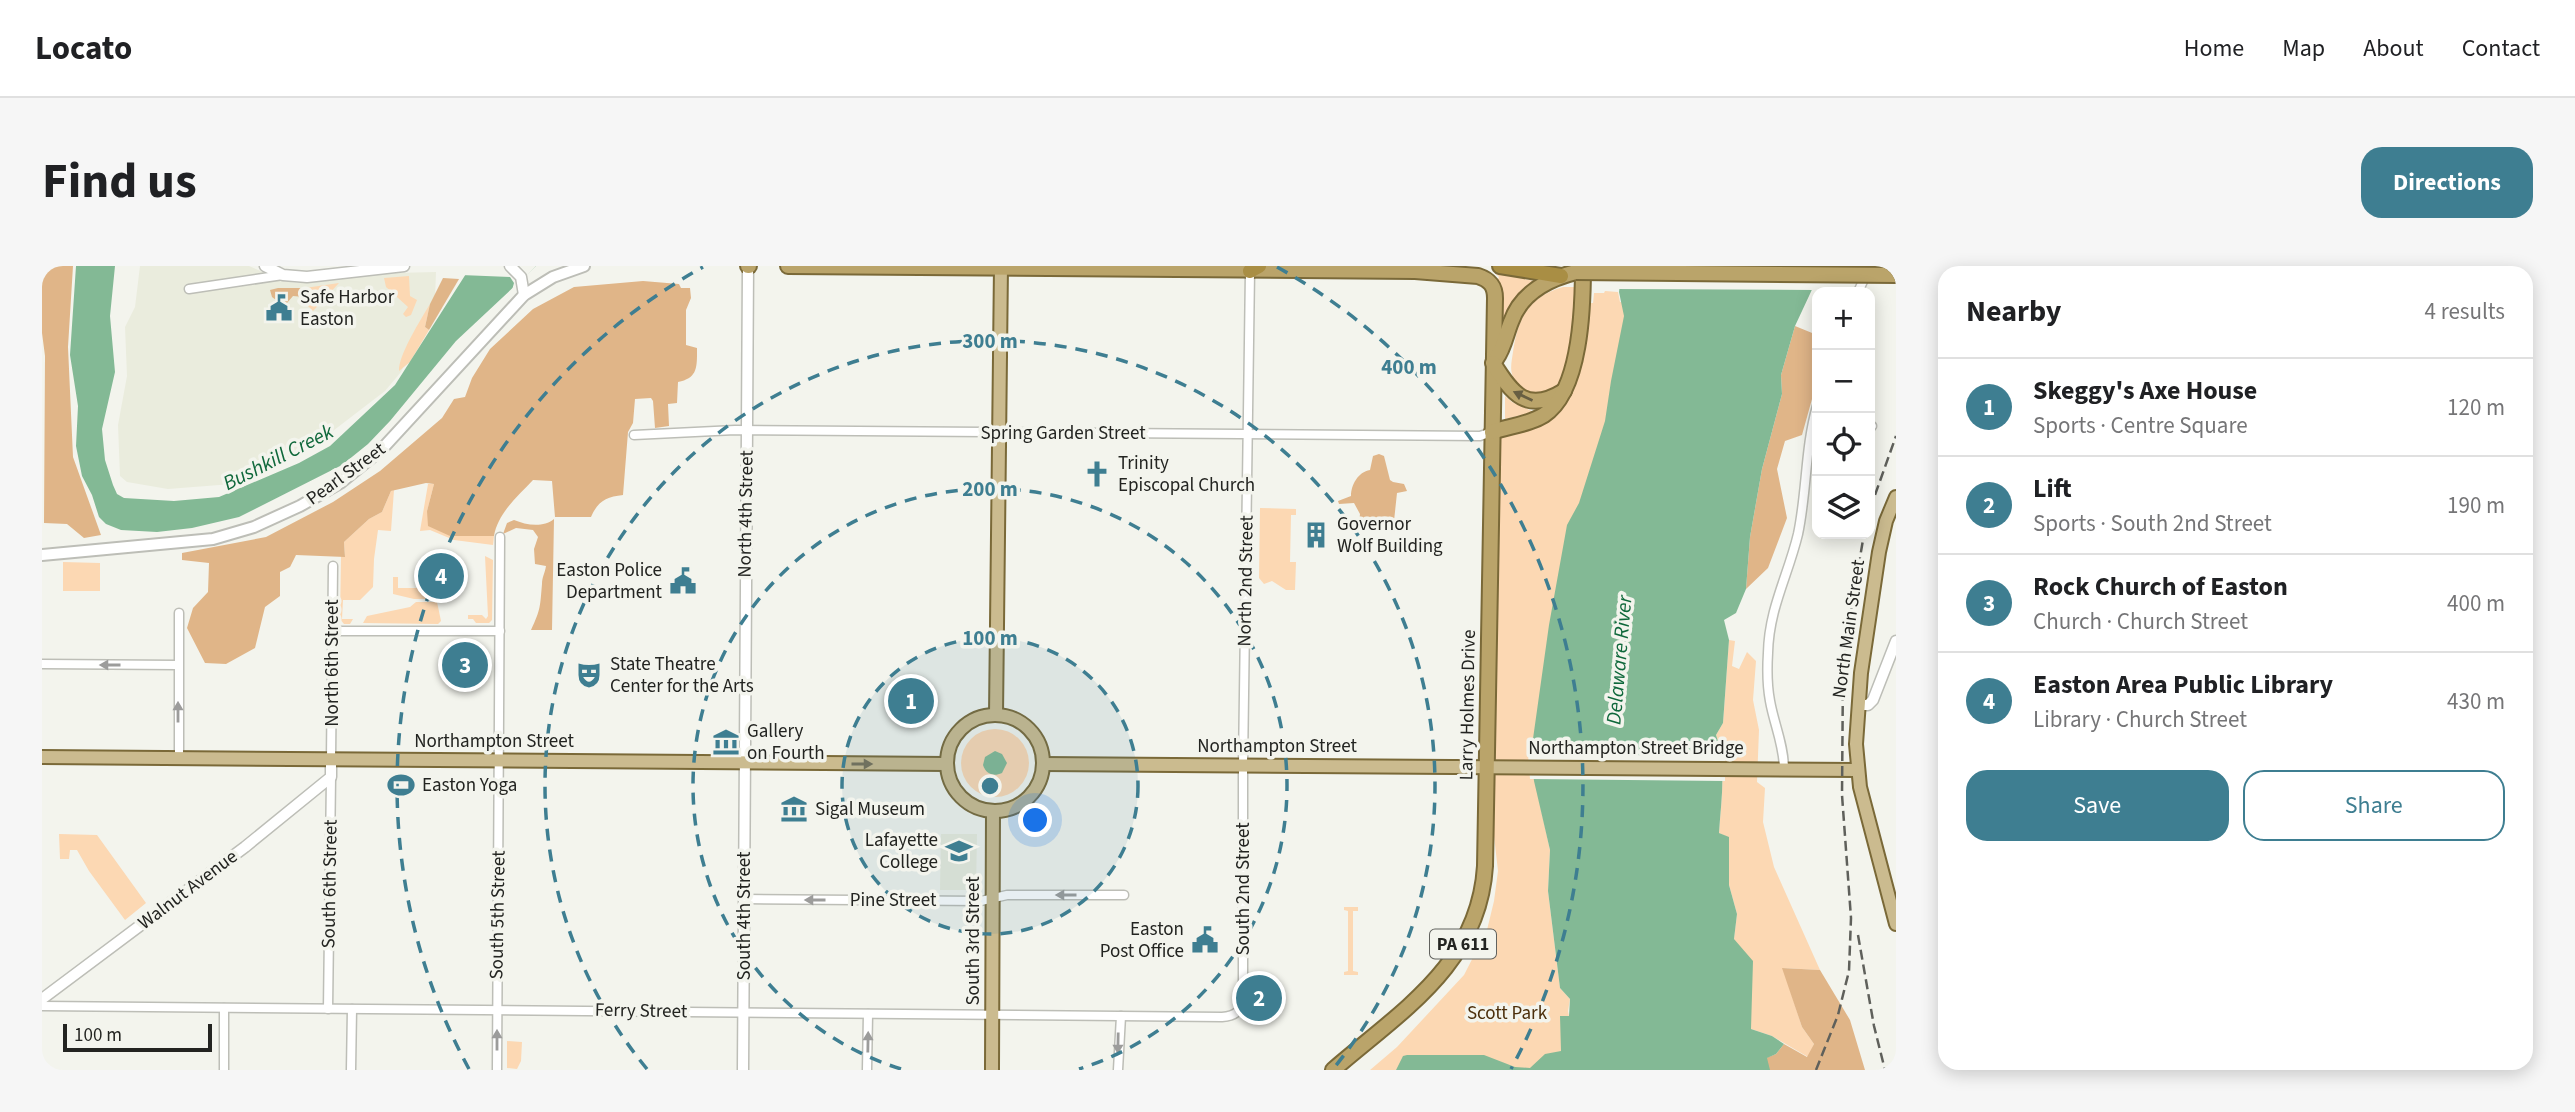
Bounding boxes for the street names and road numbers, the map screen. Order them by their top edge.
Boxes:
street label: Spring Garden Street [980,420,1146,447]
street label: Pearl Street [301,436,392,512]
street label: North 4th Street [731,450,761,578]
street label: North 2nd Street [1231,514,1261,647]
street label: North Main Street [1826,557,1872,700]
street label: North 6th Street [319,599,346,727]
street label: Larry Holmes Drive [1453,629,1483,781]
street label: Northampton Street [414,728,574,755]
street label: Northampton Street [1197,733,1357,760]
street label: Northampton Street Bridge [1528,735,1744,762]
street label: South 6th Street [315,819,345,949]
street label: South 2nd Street [1230,822,1257,956]
street label: Walnut Avenue [133,844,243,936]
street label: South 5th Street [483,850,513,980]
street label: South 4th Street [731,851,758,980]
street label: South 3rd Street [960,876,987,1006]
street label: Pine Street [850,887,937,914]
road number: PA 611 [1430,930,1496,958]
street label: Ferry Street [595,997,688,1025]

